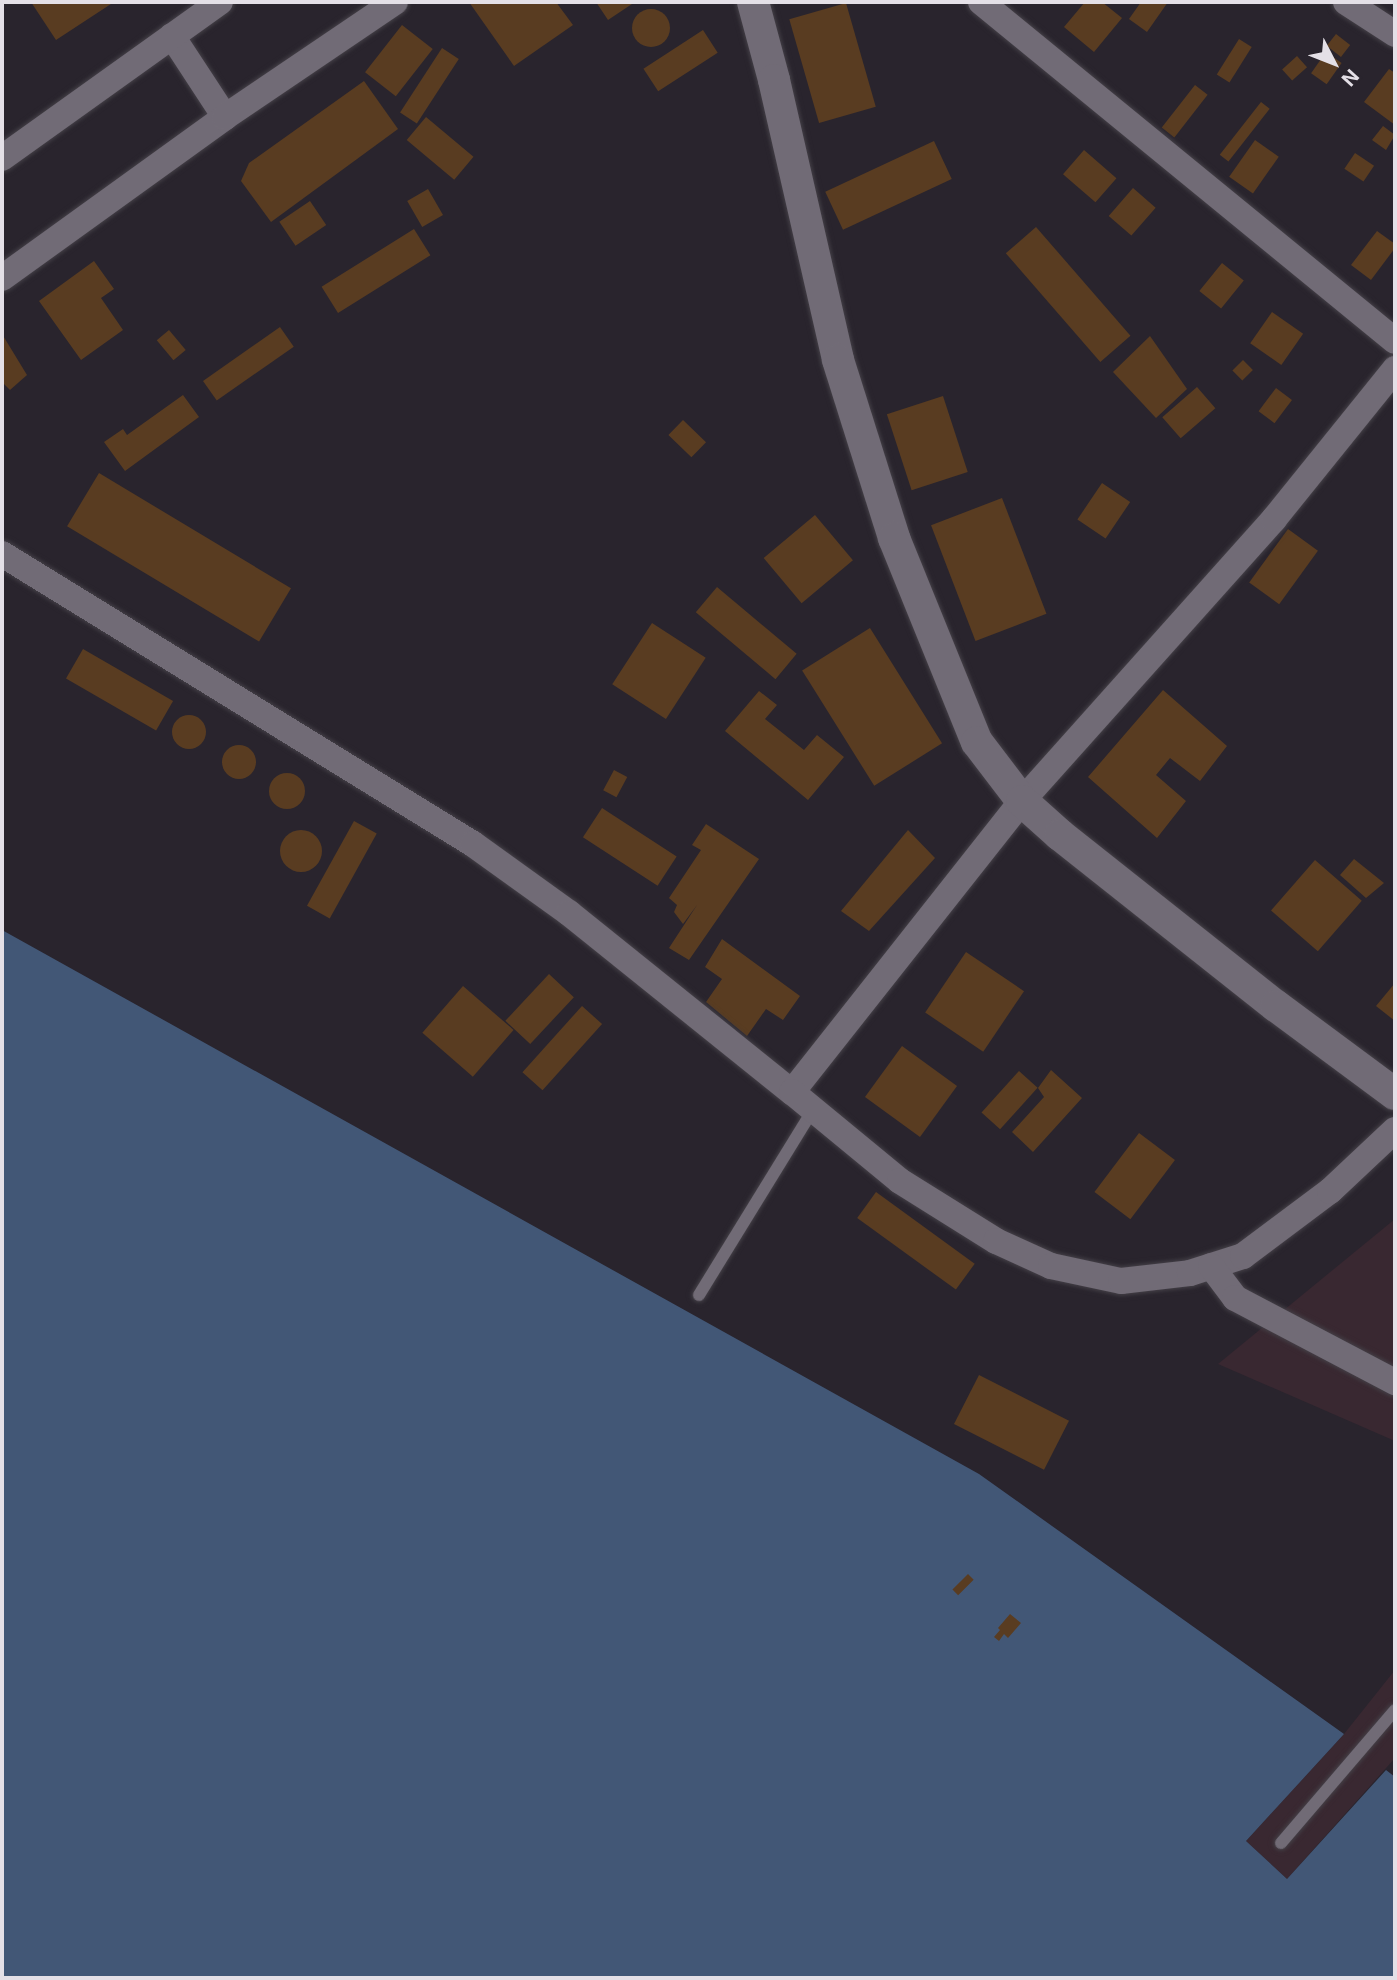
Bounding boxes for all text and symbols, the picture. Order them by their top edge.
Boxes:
north arrow [1299,28,1369,98]
text: N [1337,64,1363,90]

